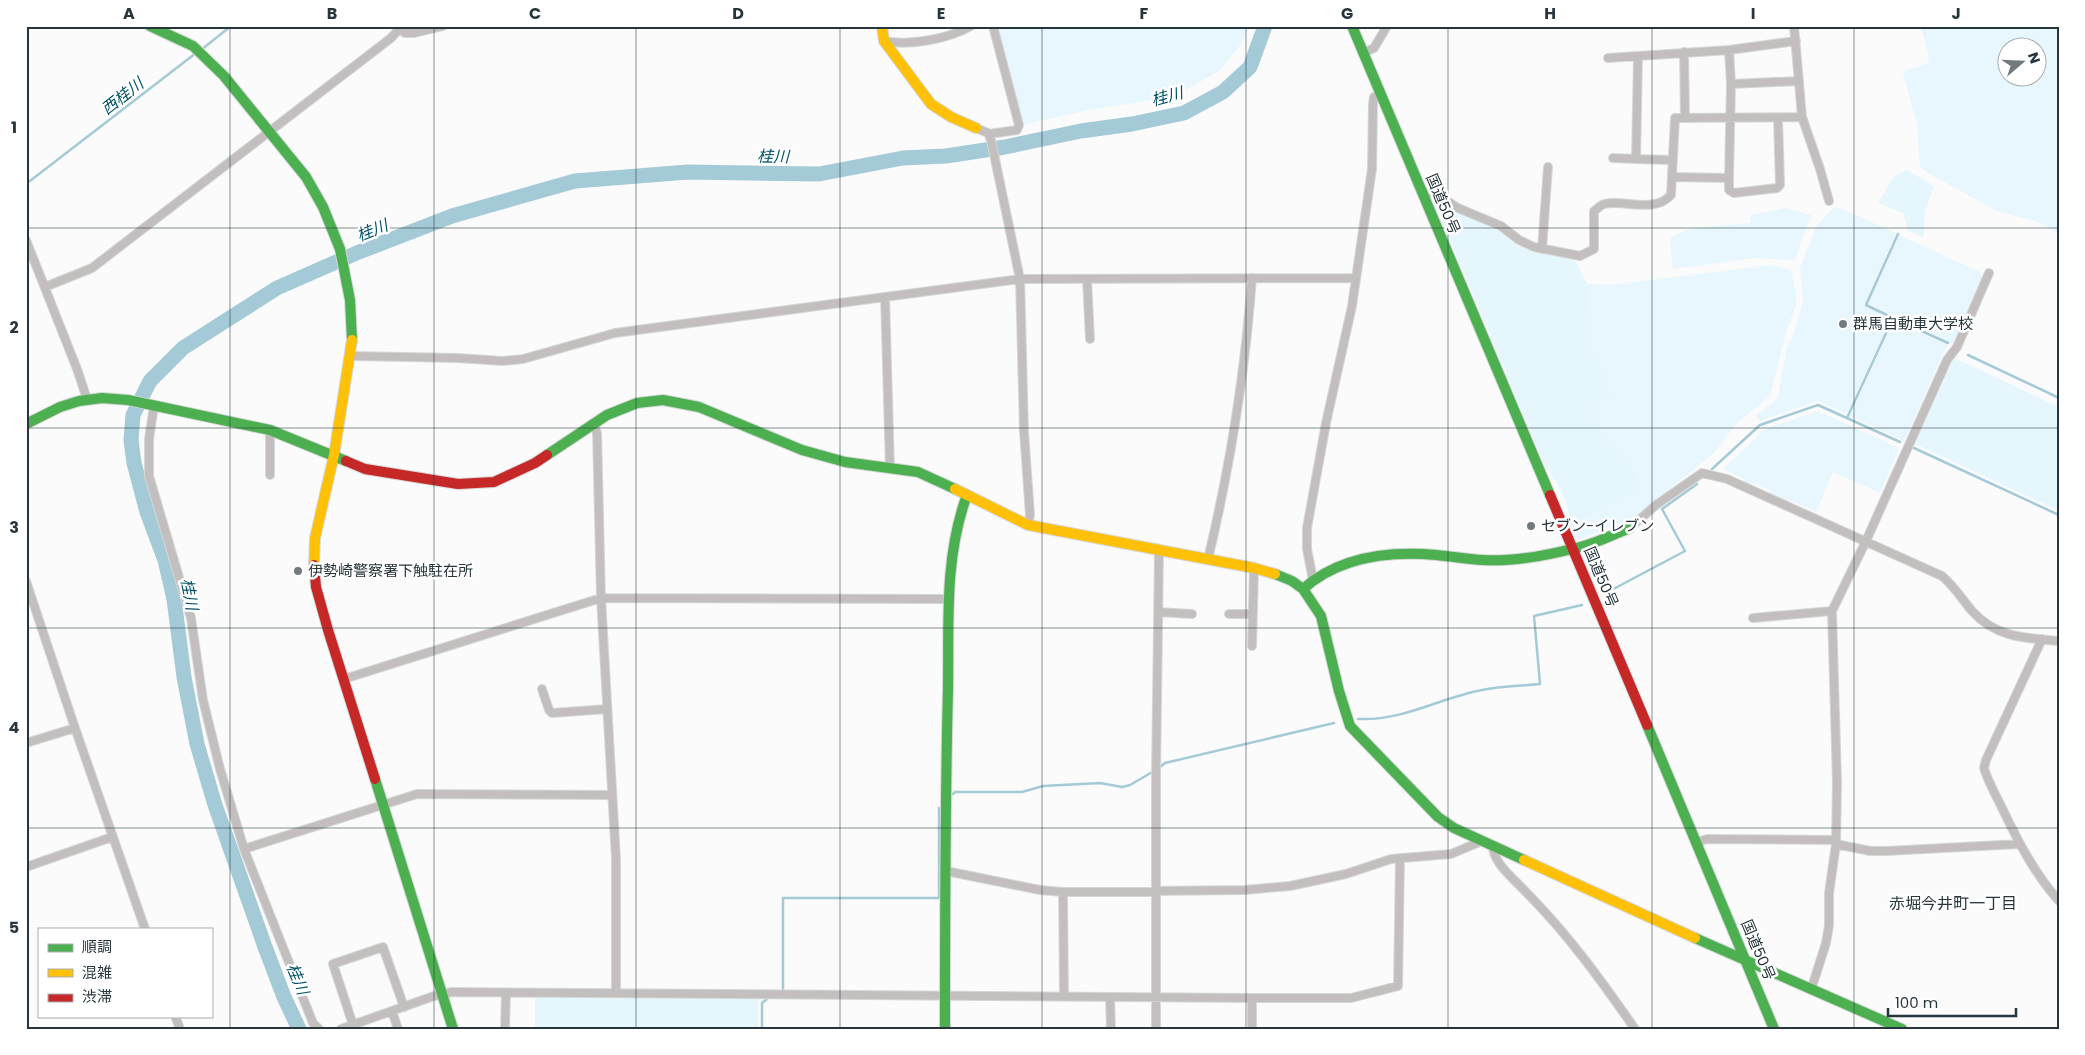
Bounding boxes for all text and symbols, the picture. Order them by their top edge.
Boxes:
text: A [123,2,135,25]
text: B [327,2,337,25]
text: C [529,2,541,25]
text: D [732,2,744,25]
text: E [937,2,945,25]
text: F [1140,2,1149,25]
text: G [1341,2,1353,25]
text: H [1544,2,1556,25]
text: I [1751,2,1755,25]
text: J [1951,2,1961,25]
north arrow [1998,38,2048,88]
text: N [2023,50,2045,66]
water label: 西桂川 [96,71,150,120]
water label: 桂川 [1149,81,1187,112]
text: 1 [11,116,17,139]
water label: 桂川 [757,145,791,168]
street label: 国道50号 [1421,170,1466,237]
water label: 桂川 [353,213,393,247]
place label: 群馬自動車大学校 [1853,313,1973,334]
text: 2 [9,316,19,339]
marker: 群馬自動車大学校 [1837,318,1849,330]
place label: セブン-イレブン [1541,515,1654,536]
text: 3 [9,516,19,539]
marker: セブン-イレブン [1525,520,1537,532]
street label: 国道50号 [1579,543,1624,610]
place label: 伊勢崎警察署下触駐在所 [308,560,473,581]
marker: 伊勢崎警察署下触駐在所 [292,565,304,577]
water label: 桂川 [175,576,204,614]
text: 4 [9,716,20,739]
district label: 赤堀今井町一丁目 [1889,892,2017,915]
text: 5 [9,916,19,939]
street label: 国道50号 [1736,916,1781,983]
legend [38,928,212,1018]
text: 順調 [82,936,112,957]
water label: 桂川 [281,960,315,1000]
text: 混雑 [82,962,112,983]
scale bar [1888,985,2015,1017]
text: 渋滞 [82,986,112,1007]
text: 100 m [1895,992,1938,1013]

